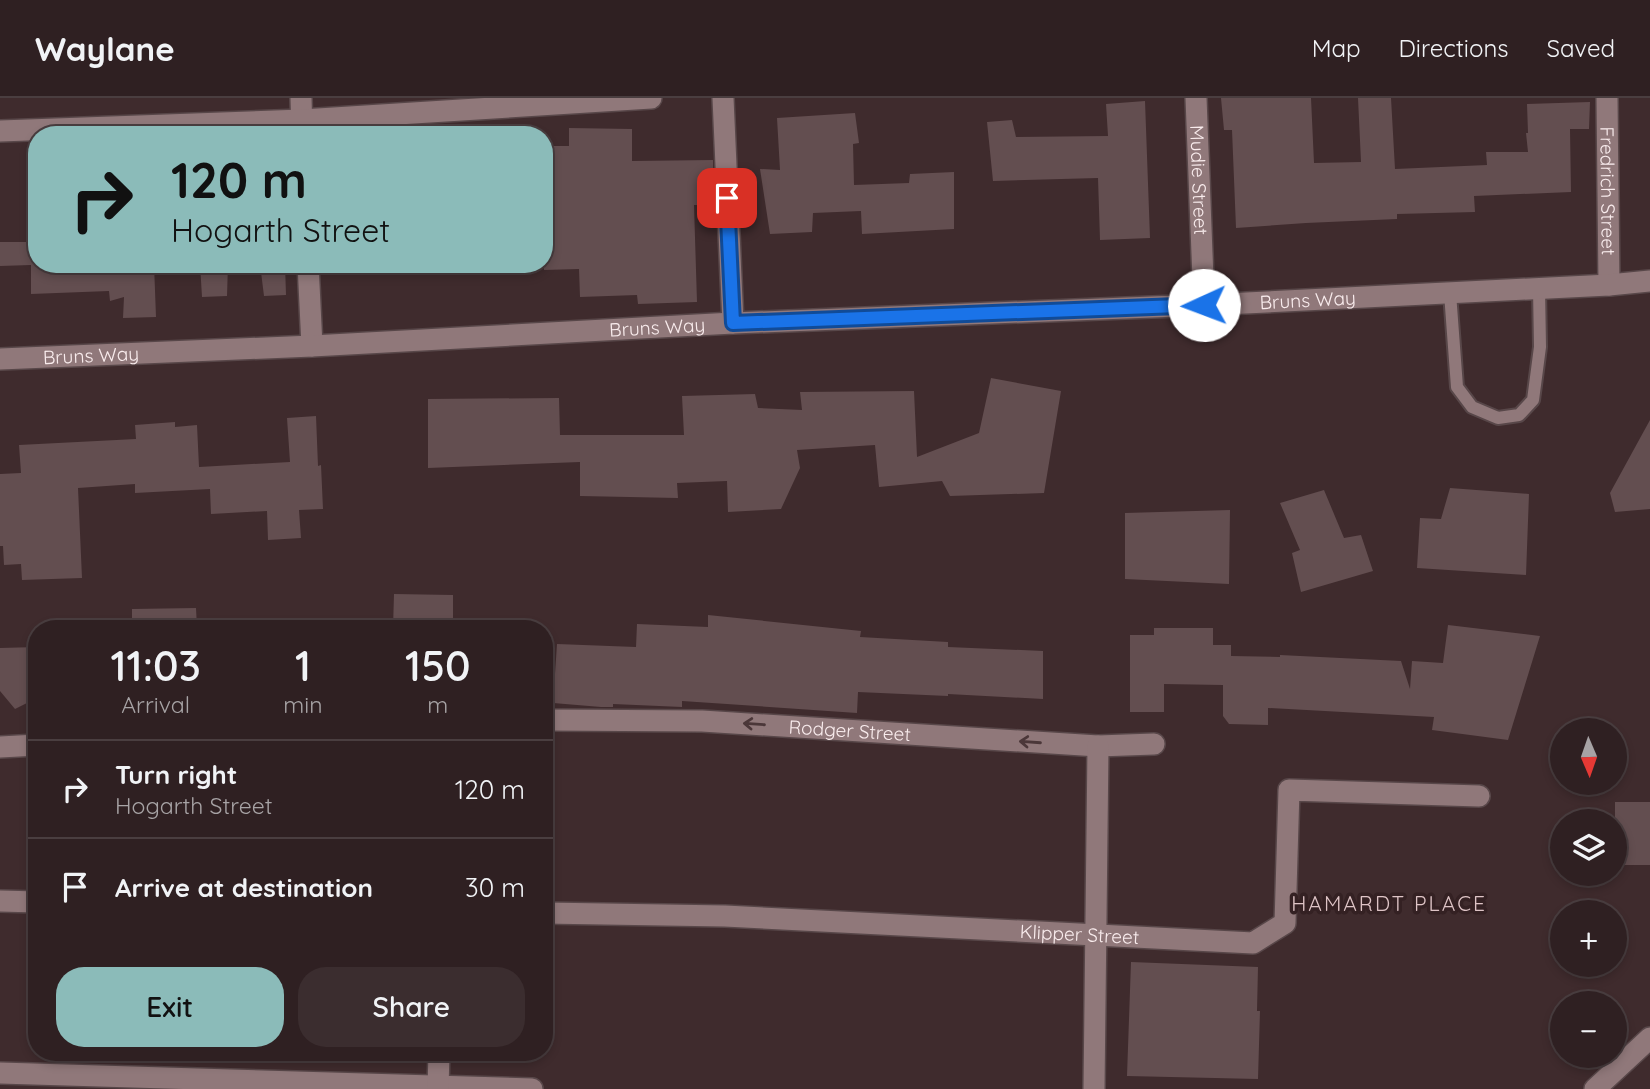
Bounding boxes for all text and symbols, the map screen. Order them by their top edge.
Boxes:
text: Waylane [35,28,175,69]
text: Map [1312,33,1361,63]
text: Directions [1399,33,1509,63]
text: Saved [1547,33,1615,63]
street label: Mudie Street [1185,124,1213,235]
street label: Fredrich Street [1595,126,1621,256]
text: 120 m [171,149,307,210]
icon: right [56,154,147,245]
pin [697,168,757,228]
icon: arrive [708,179,746,217]
text: Hogarth Street [171,210,390,250]
position arrow [1167,268,1241,342]
street label: Bruns Way [1259,286,1356,314]
street label: Bruns Way [609,313,706,342]
street label: Bruns Way [42,341,139,369]
text: 11:03 [111,639,201,692]
text: 1 [295,639,311,692]
text: 150 [405,639,470,692]
text: Arrival [121,690,190,719]
text: min [283,690,323,719]
text: m [427,690,448,719]
street label: Rodger Street [788,714,912,746]
one-way arrow [742,718,765,731]
north arrow [1550,718,1628,794]
map controls [1550,718,1627,1068]
one-way arrow [1018,735,1041,748]
text: Turn right [115,758,237,791]
icon: right [56,770,94,808]
text: 120 m [455,773,525,806]
text: Hogarth Street [115,791,272,820]
button: layers [1550,809,1627,886]
icon: arrive [56,868,94,906]
text: Arrive at destination [115,871,373,904]
text: 30 m [465,871,525,904]
district label: HAMARDT PLACE [1291,890,1487,916]
button: + [1550,900,1627,977]
street label: Klipper Street [1019,919,1140,949]
button: Exit [56,967,284,1047]
button: Share [298,967,525,1047]
button: − [1550,991,1627,1068]

